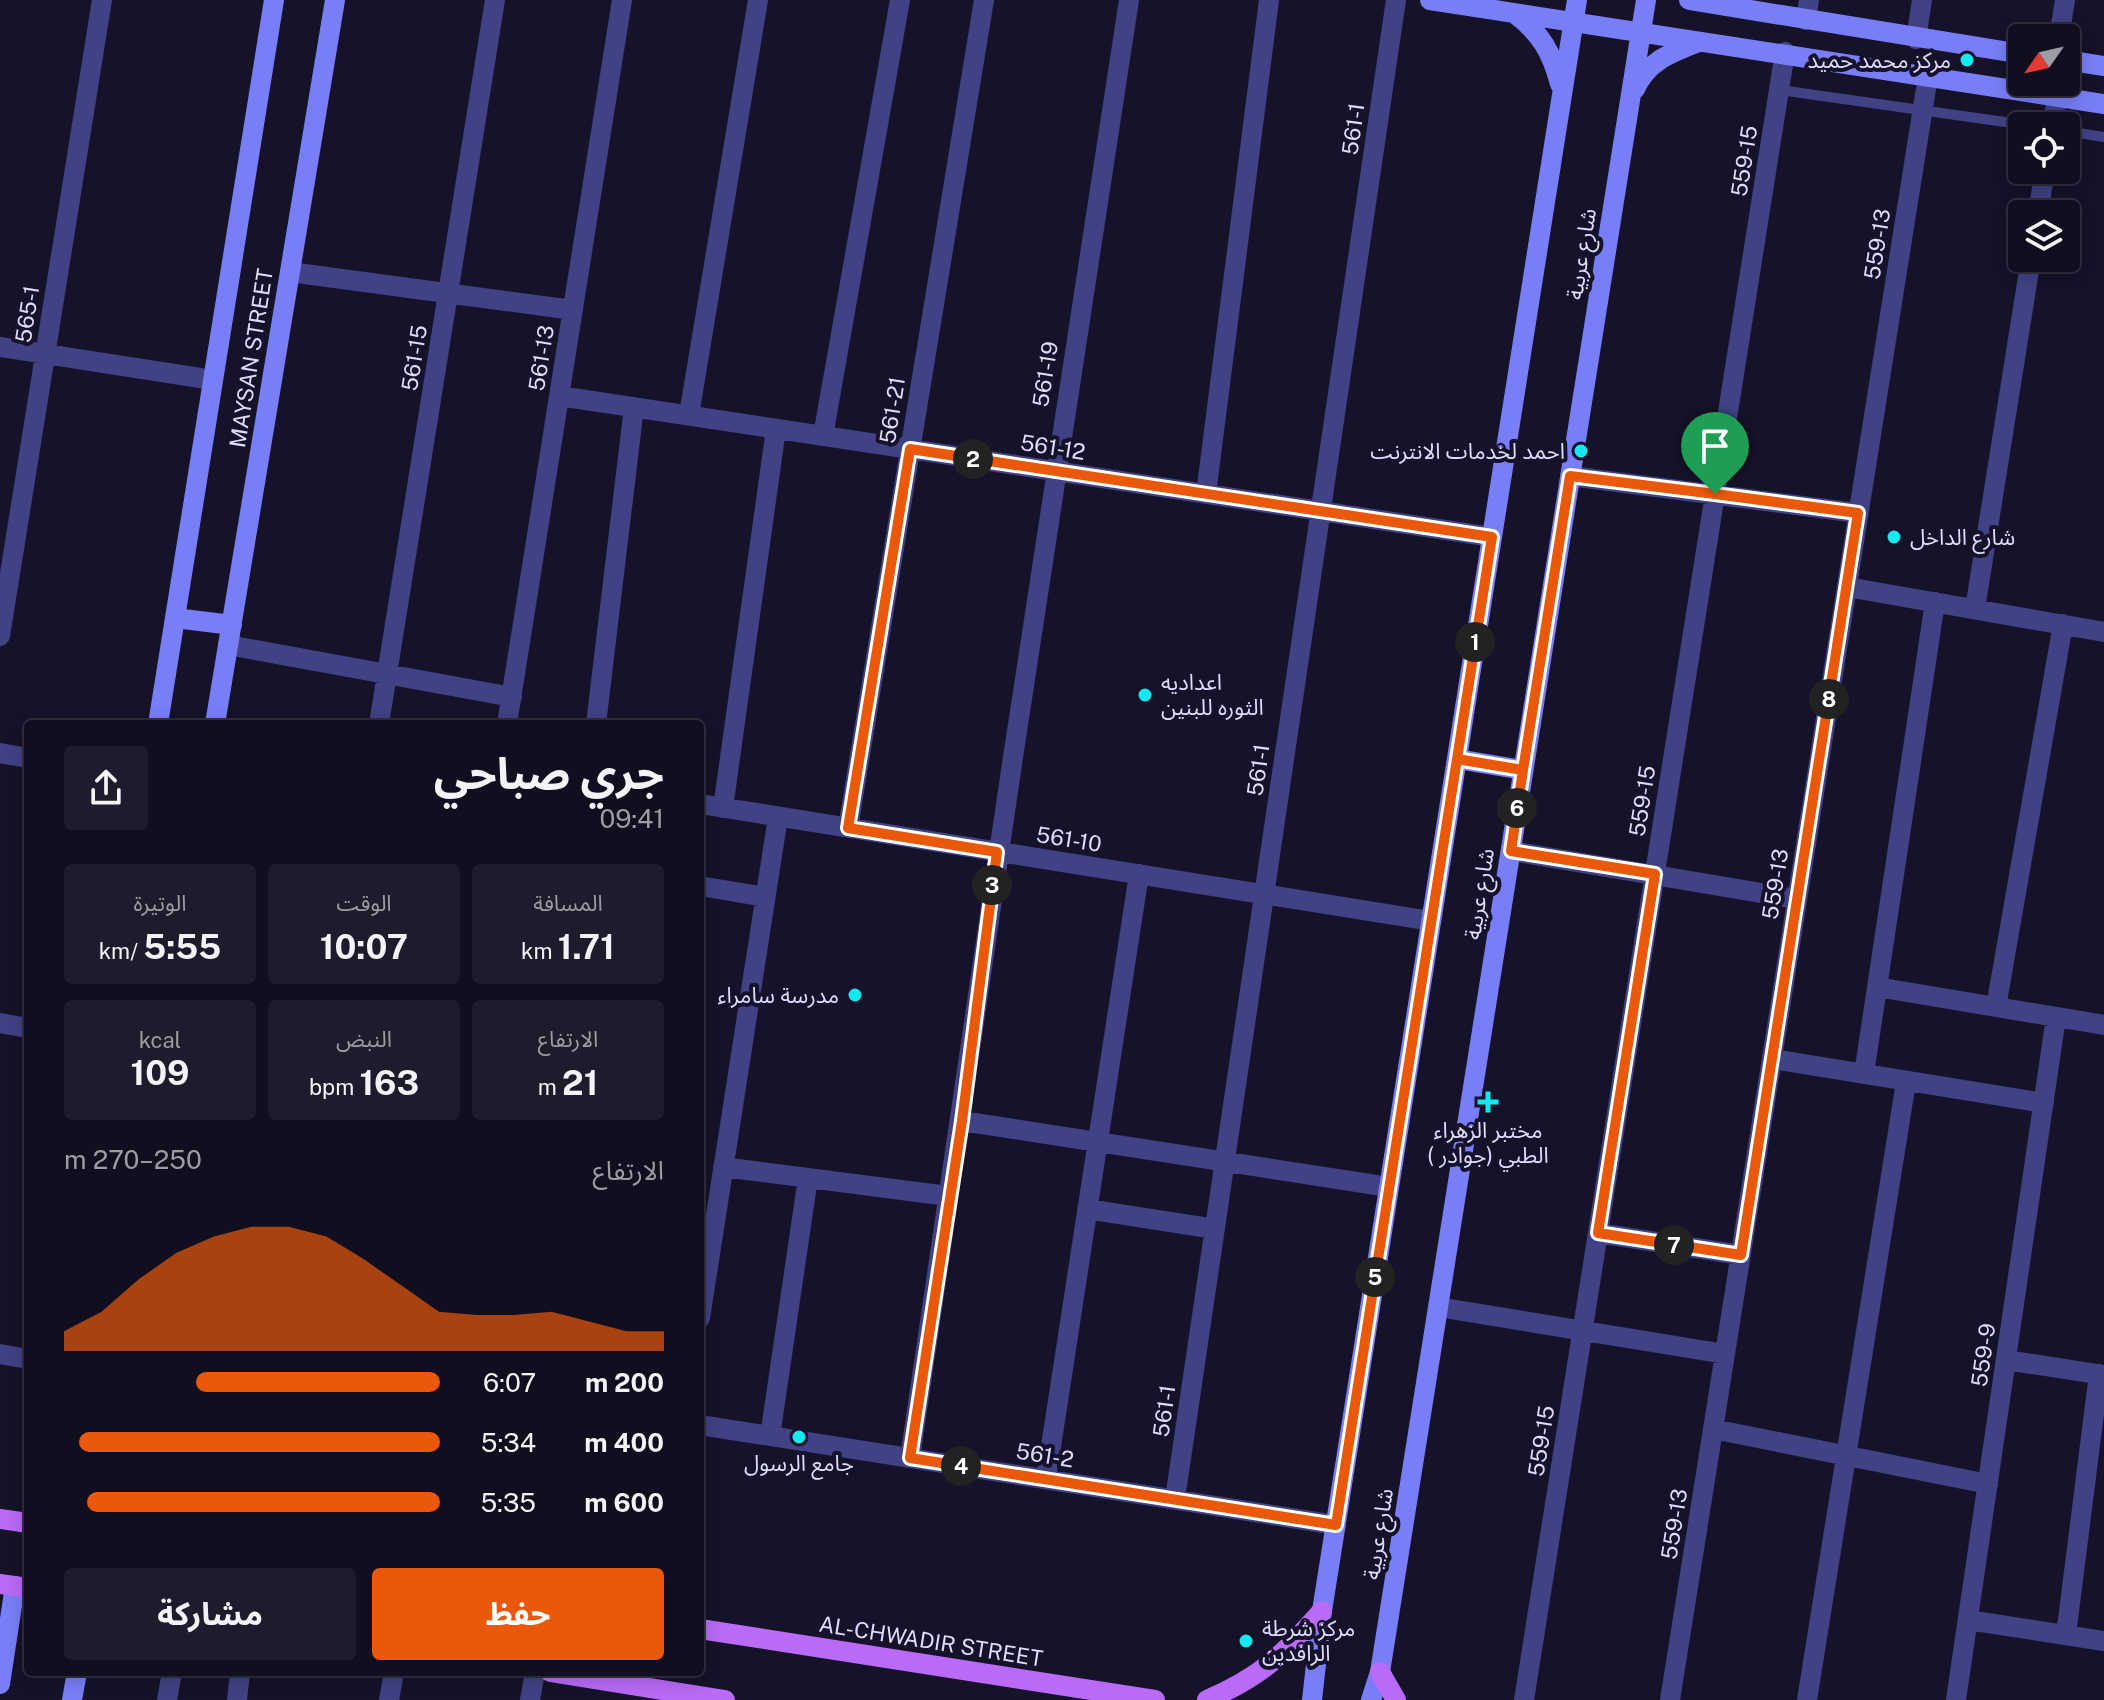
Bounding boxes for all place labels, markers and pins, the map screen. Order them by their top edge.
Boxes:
place label: مركز محمد حميد [1808,47,1951,73]
marker: مركز محمد حميد [1958,51,1976,69]
pin [1681,412,1749,494]
place label: احمد لخدمات الانترنت [1370,438,1565,464]
pin: 2 [953,439,993,479]
marker: احمد لخدمات الانترنت [1572,442,1590,460]
place label: شارع الداخل [1910,524,2015,554]
marker: شارع الداخل [1885,528,1903,546]
pin: 1 [1455,622,1495,662]
place label: اعداديه الثوره للبنين [1161,669,1264,721]
pin: 8 [1809,679,1849,719]
marker: اعداديه الثوره للبنين [1136,686,1154,704]
pin: 6 [1497,788,1537,828]
pin: 3 [972,865,1012,905]
place label: مدرسة سامراء [717,982,839,1009]
marker: مدرسة سامراء [846,986,864,1004]
marker: مختبر الزهراء الطبي (جوادر ) [1477,1091,1499,1113]
place label: مختبر الزهراء الطبي (جوادر ) [1427,1117,1549,1172]
pin: 7 [1654,1225,1694,1265]
pin: 5 [1355,1257,1395,1297]
marker: جامع الرسول [790,1428,808,1446]
pin: 4 [941,1446,981,1486]
place label: جامع الرسول [744,1450,854,1480]
place label: مركز شرطة الرافدين [1262,1615,1355,1666]
marker: مركز شرطة الرافدين [1237,1632,1255,1650]

